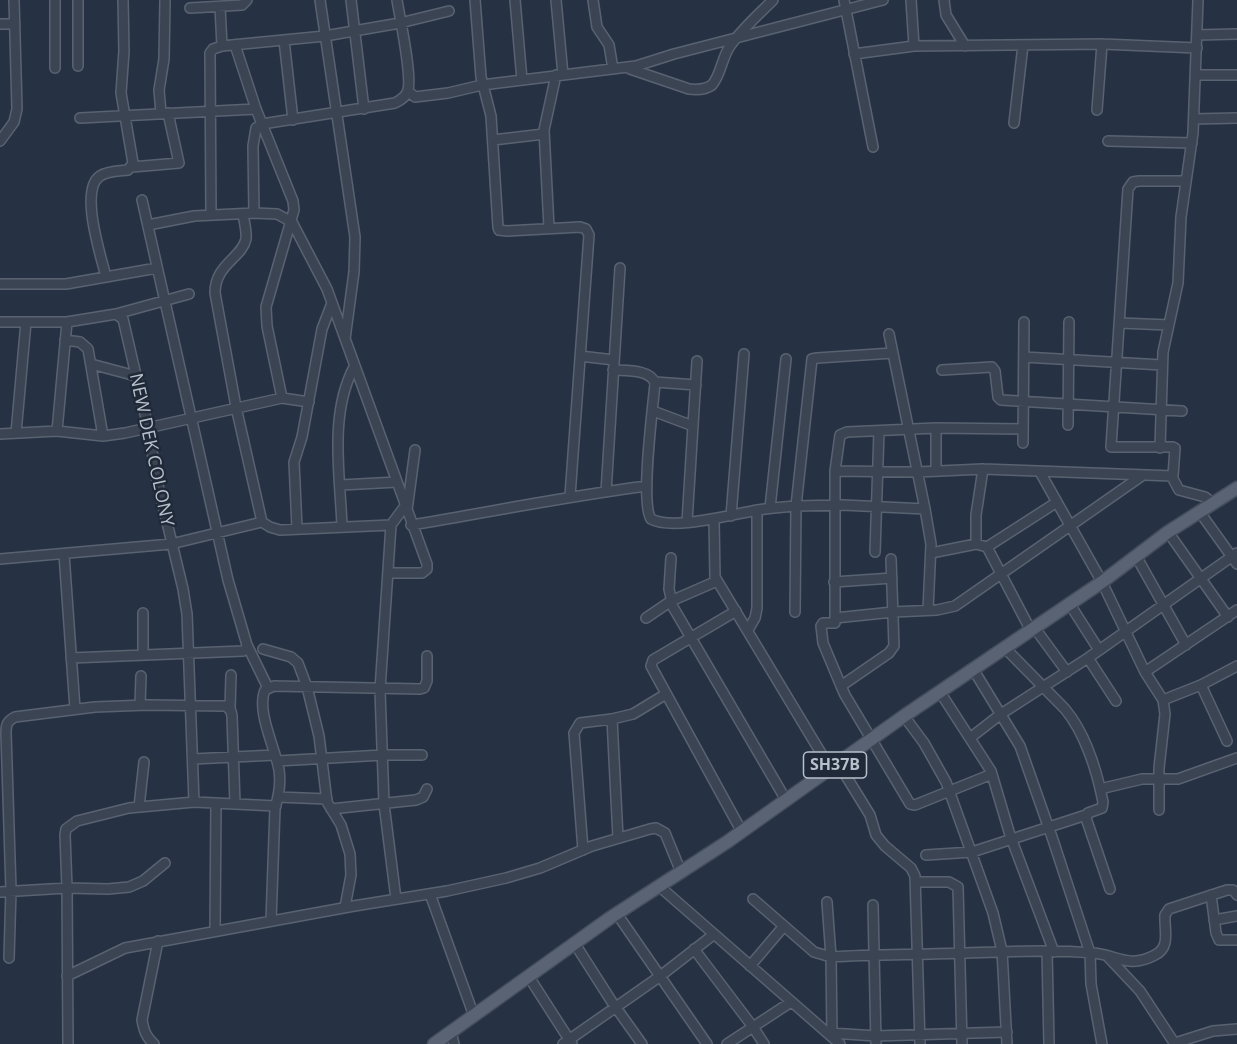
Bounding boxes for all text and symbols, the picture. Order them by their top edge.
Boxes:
street label: NEW DEK COLONY [124,371,178,529]
road number: SH37B [804,752,866,778]

